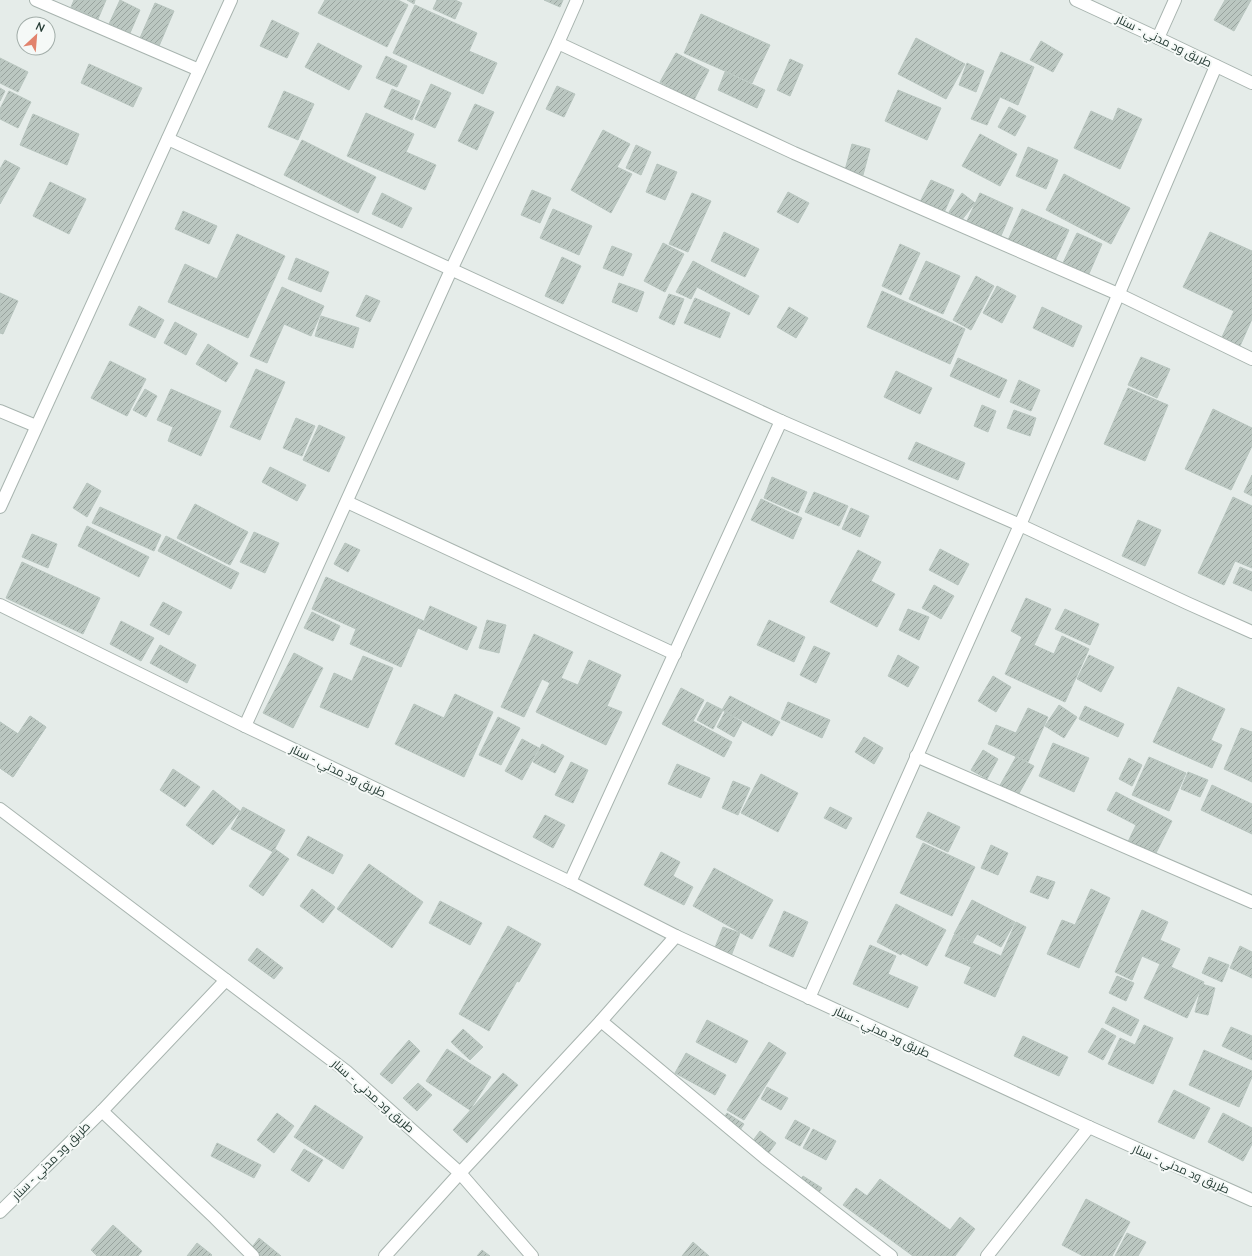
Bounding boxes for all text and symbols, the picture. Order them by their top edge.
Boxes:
street label: طريق ود مدني - سنار [1112,10,1215,73]
north arrow [16,16,56,56]
text: N [34,19,47,34]
street label: طريق ود مدني - سنار [286,740,389,803]
street label: طريق ود مدني - سنار [829,1002,933,1063]
street label: طريق ود مدني - سنار [326,1055,418,1138]
street label: طريق ود مدني - سنار [8,1118,95,1206]
street label: طريق ود مدني - سنار [1128,1140,1232,1199]

